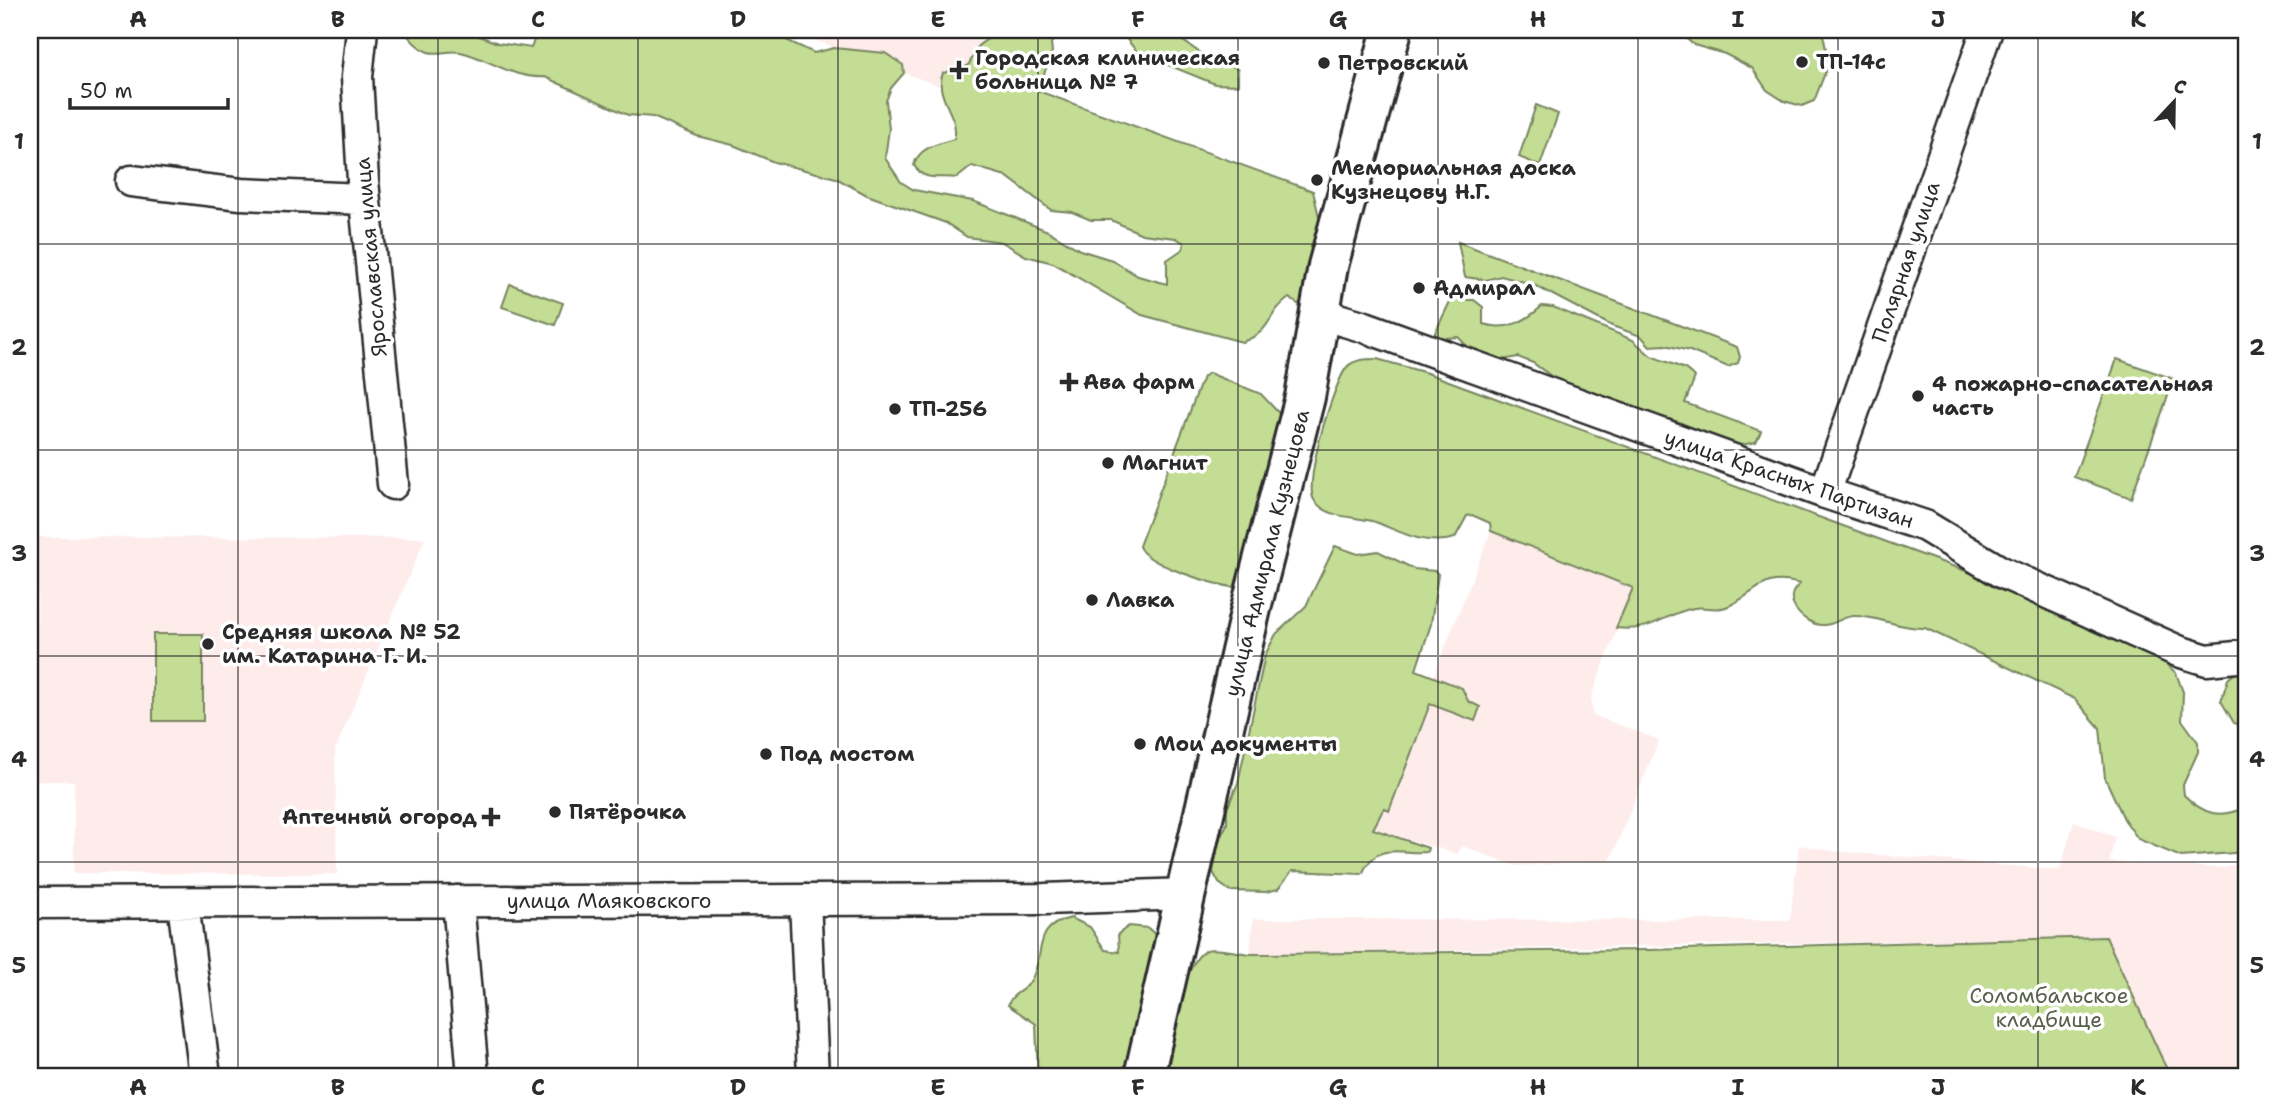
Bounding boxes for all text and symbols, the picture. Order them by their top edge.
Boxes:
text: A [129,4,147,34]
text: B [331,4,345,34]
text: C [531,4,545,34]
text: D [730,4,746,34]
text: E [930,4,946,34]
text: F [1131,4,1145,34]
text: G [1329,4,1348,34]
text: H [1530,4,1546,34]
text: I [1732,4,1745,34]
text: J [1931,4,1945,34]
text: K [2130,4,2146,34]
place label: Городская клиническая больница № 7 [975,44,1240,96]
place label: ТП-14с [1816,48,1886,76]
place label: Петровский [1338,49,1469,77]
marker: ТП-14с [1794,54,1810,70]
marker: Петровский [1316,55,1332,71]
marker: Городская клиническая больница № 7 [949,60,969,80]
scale bar [70,66,228,110]
north arrow [2140,66,2210,136]
text: С [2170,73,2190,100]
text: 50 m [80,77,133,105]
text: 1 [14,126,24,156]
text: 1 [2252,126,2262,156]
place label: Мемориальная доска Кузнецову Н.Г. [1331,154,1577,206]
street label: Ярославская улица [348,156,394,358]
marker: Мемориальная доска Кузнецову Н.Г. [1309,172,1325,188]
street label: Полярная улица [1865,178,1947,346]
place label: Адмирал [1433,274,1536,302]
marker: Адмирал [1411,280,1427,296]
text: 2 [11,332,27,362]
text: 2 [2249,332,2265,362]
place label: Ава фарм [1083,368,1195,396]
place label: 4 пожарно-спасательная часть [1932,370,2214,422]
marker: Ава фарм [1061,374,1077,390]
marker: 4 пожарно-спасательная часть [1910,388,1926,404]
place label: ТП-256 [909,395,987,423]
marker: ТП-256 [887,401,903,417]
street label: улица Адмирала Кузнецова [1218,407,1316,699]
street label: улица Красных Партизан [1660,423,1918,535]
place label: Магнит [1122,449,1208,477]
marker: Магнит [1100,455,1116,471]
text: 3 [11,538,27,568]
text: 3 [2249,538,2265,568]
place label: Лавка [1106,586,1175,614]
marker: Лавка [1084,592,1100,608]
place label: Средняя школа № 52 им. Катарина Г. И. [222,618,461,670]
marker: Средняя школа № 52 им. Катарина Г. И. [200,636,216,652]
place label: Мои документы [1154,730,1337,758]
marker: Мои документы [1132,736,1148,752]
place label: Под мостом [780,740,915,768]
text: 4 [11,744,27,774]
text: 4 [2249,744,2265,774]
marker: Под мостом [758,746,774,762]
place label: Пятёрочка [569,798,687,826]
place label: Аптечный огород [282,803,477,831]
marker: Пятёрочка [547,804,563,820]
marker: Аптечный огород [483,809,499,825]
street label: улица Маяковского [507,887,711,915]
text: 5 [12,950,26,980]
text: 5 [2250,950,2264,980]
park label: Соломбальское кладбище [1969,982,2129,1034]
text: A [129,1072,147,1102]
text: B [331,1072,345,1102]
text: C [531,1072,545,1102]
text: D [730,1072,746,1102]
text: E [930,1072,946,1102]
text: F [1131,1072,1145,1102]
text: G [1329,1072,1348,1102]
text: H [1530,1072,1546,1102]
text: I [1732,1072,1745,1102]
text: J [1931,1072,1945,1102]
text: K [2130,1072,2146,1102]

